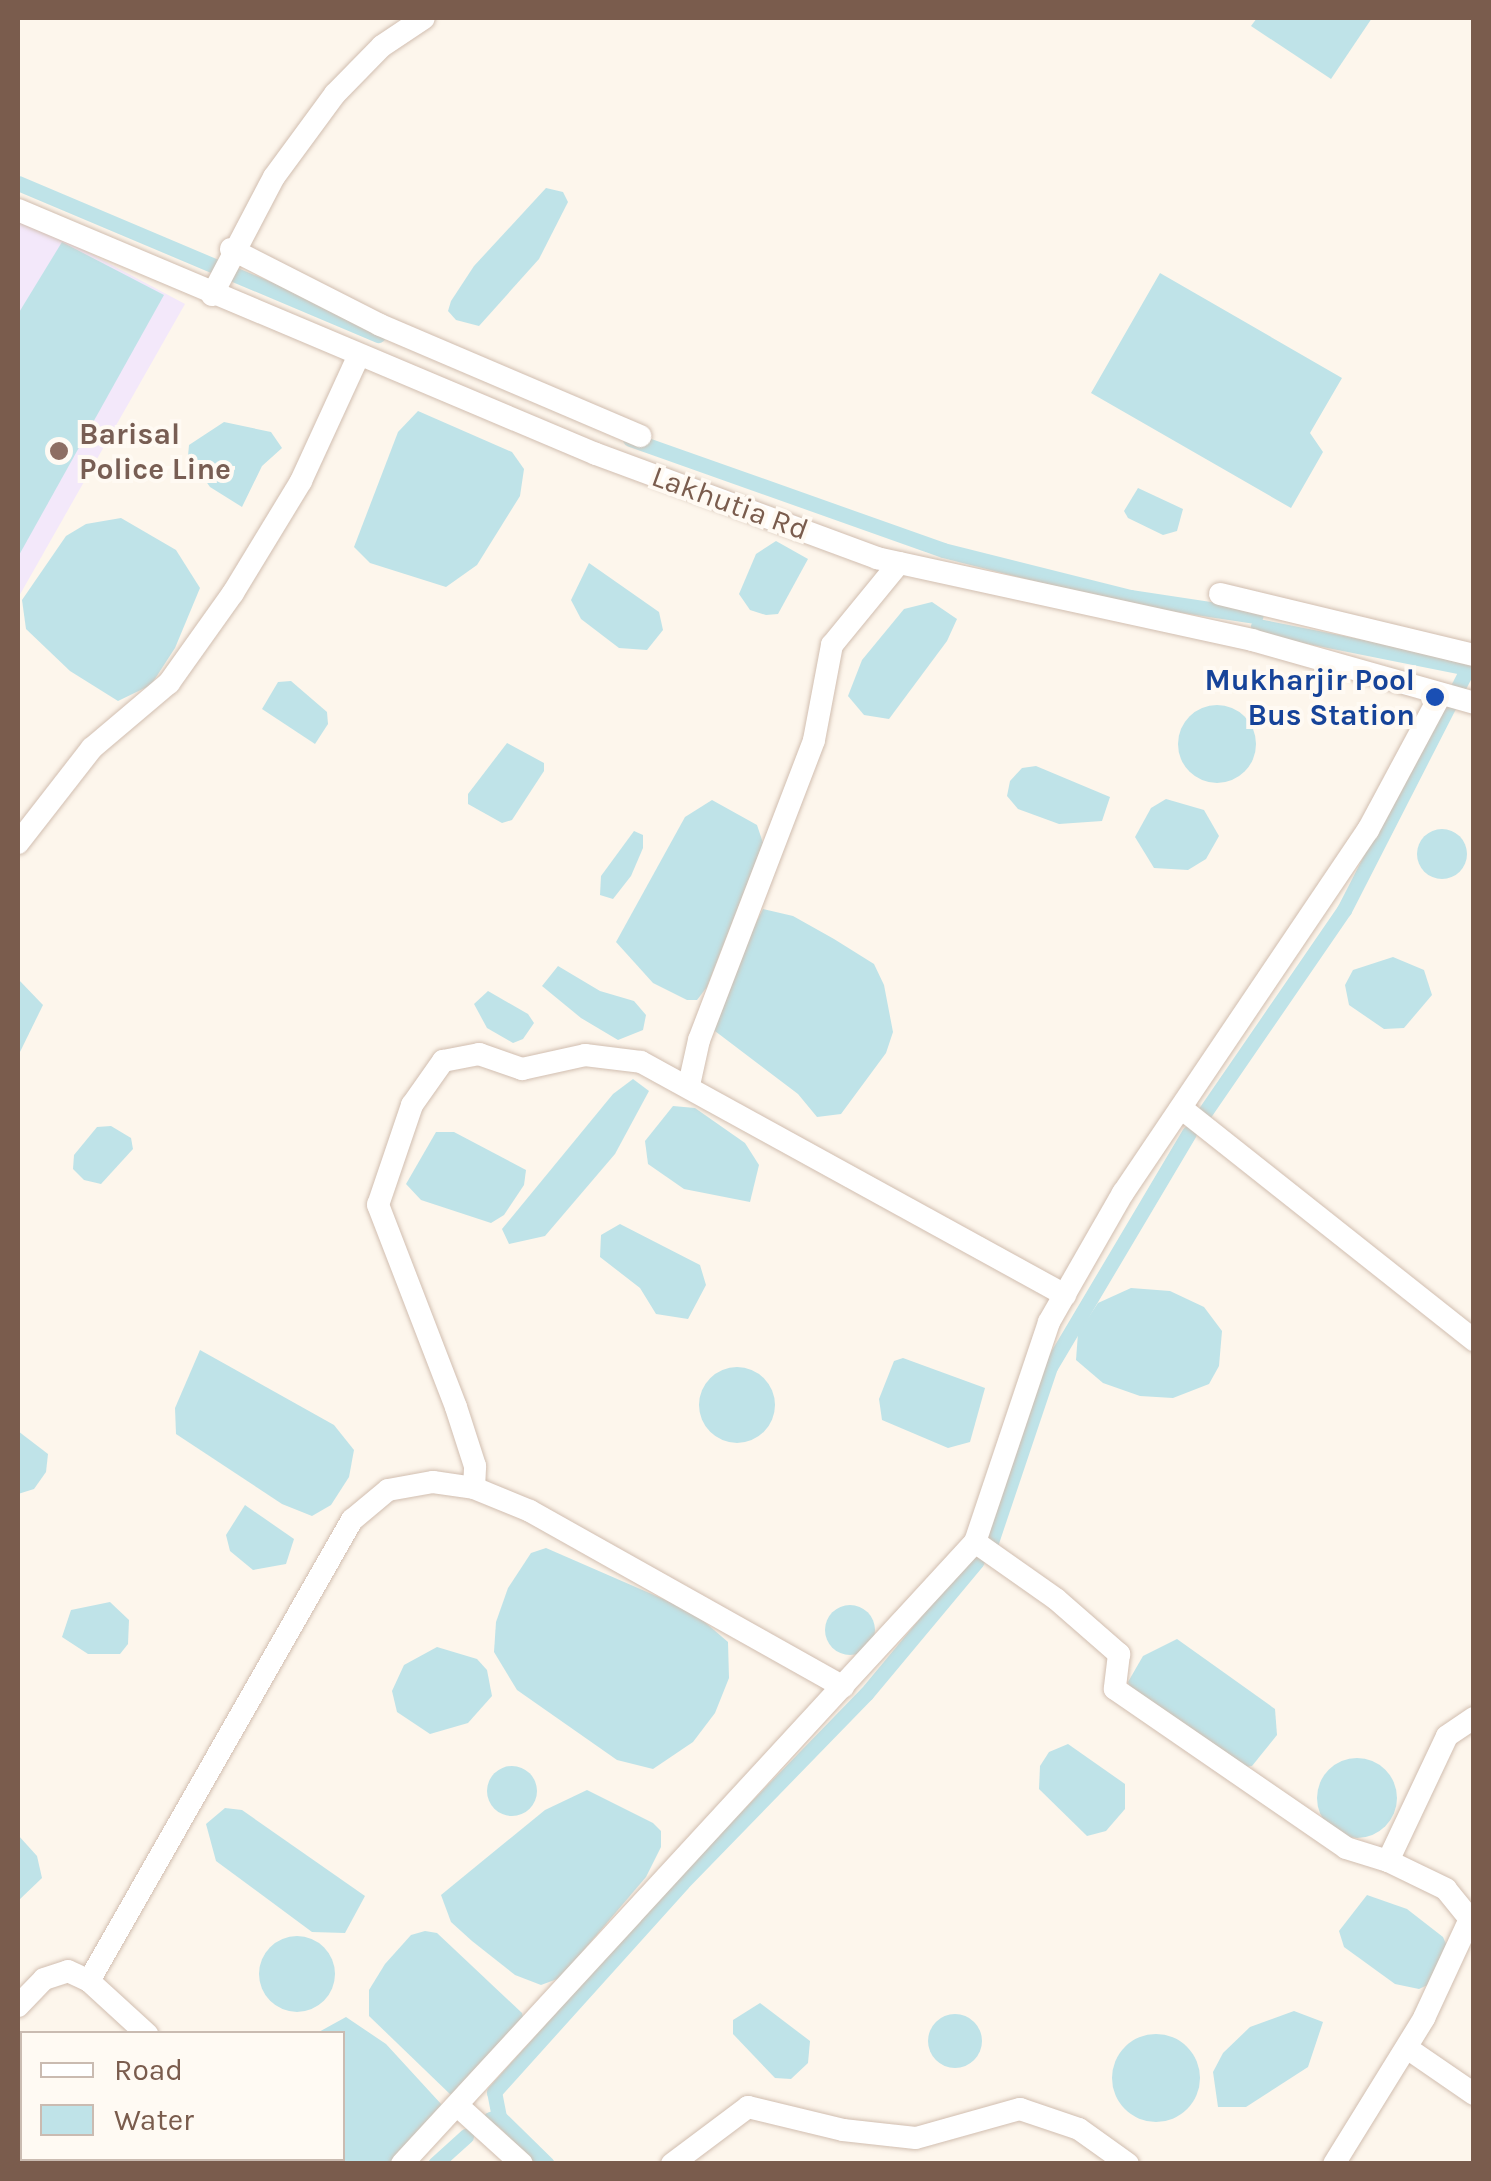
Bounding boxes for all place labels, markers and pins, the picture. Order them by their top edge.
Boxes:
place label: Barisal Police Line [79,416,231,486]
marker: Barisal Police Line [48,440,70,462]
place label: Mukharjir Pool Bus Station [1204,662,1415,732]
marker: Mukharjir Pool Bus Station [1424,686,1446,708]

